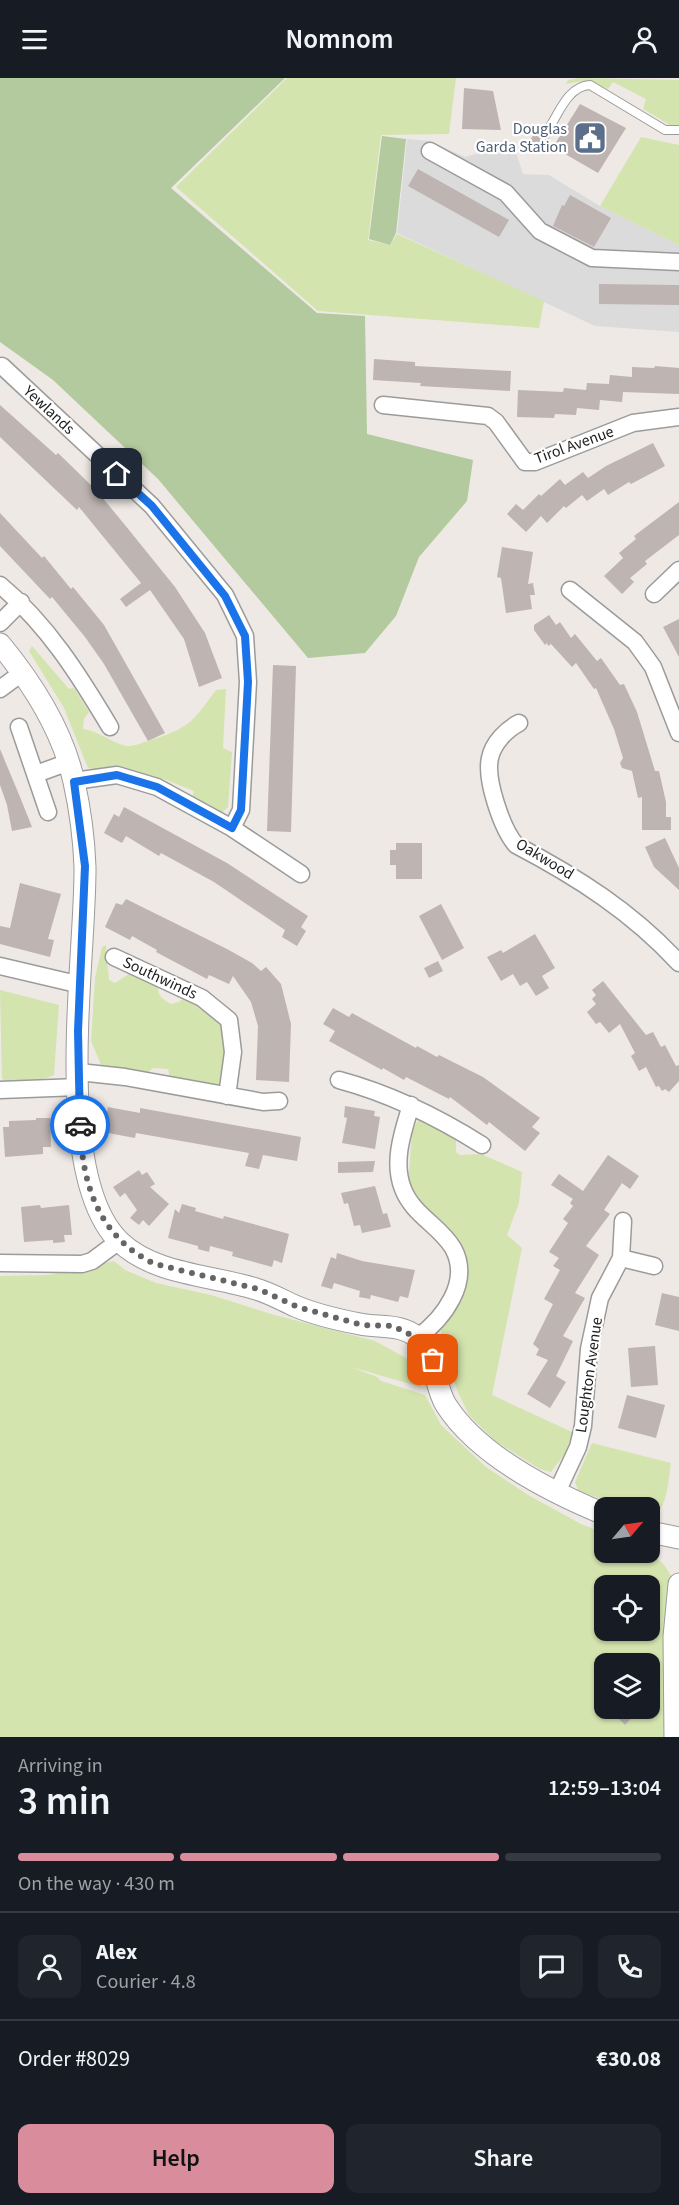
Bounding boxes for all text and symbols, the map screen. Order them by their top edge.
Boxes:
text: Nomnom [285,20,394,59]
icon: menu [18,23,51,56]
icon: person [628,23,661,56]
place label: Douglas Garda Station [476,118,567,158]
public building icon: Douglas Garda Station [572,120,608,156]
street label: Yewlands [18,380,80,440]
street label: Tirol Avenue [531,420,617,470]
pin [91,448,142,499]
icon: home [100,457,133,490]
street label: Oakwood [512,833,578,885]
street label: Southwinds [119,951,201,1005]
courier [50,1095,110,1155]
icon: car [64,1109,97,1142]
street label: Loughton Avenue [570,1316,608,1434]
pin [407,1334,458,1385]
icon: bag [416,1343,449,1376]
north arrow [594,1497,660,1563]
map controls [594,1497,660,1719]
button: locate [594,1575,660,1641]
button: layers [594,1653,660,1719]
text: Arriving in [18,1752,103,1780]
text: 12:59–13:04 [548,1772,661,1804]
text: 3 min [18,1774,111,1830]
text: On the way · 430 m [18,1870,175,1898]
button: person [18,1935,81,1998]
button: chat [520,1935,583,1998]
button: phone [598,1935,661,1998]
text: Alex [96,1936,137,1968]
text: Courier · 4.8 [96,1968,196,1996]
text: Order #8029 [18,2043,130,2075]
text: €30.08 [596,2043,661,2075]
button: Help [18,2124,334,2193]
button: Share [346,2124,661,2193]

